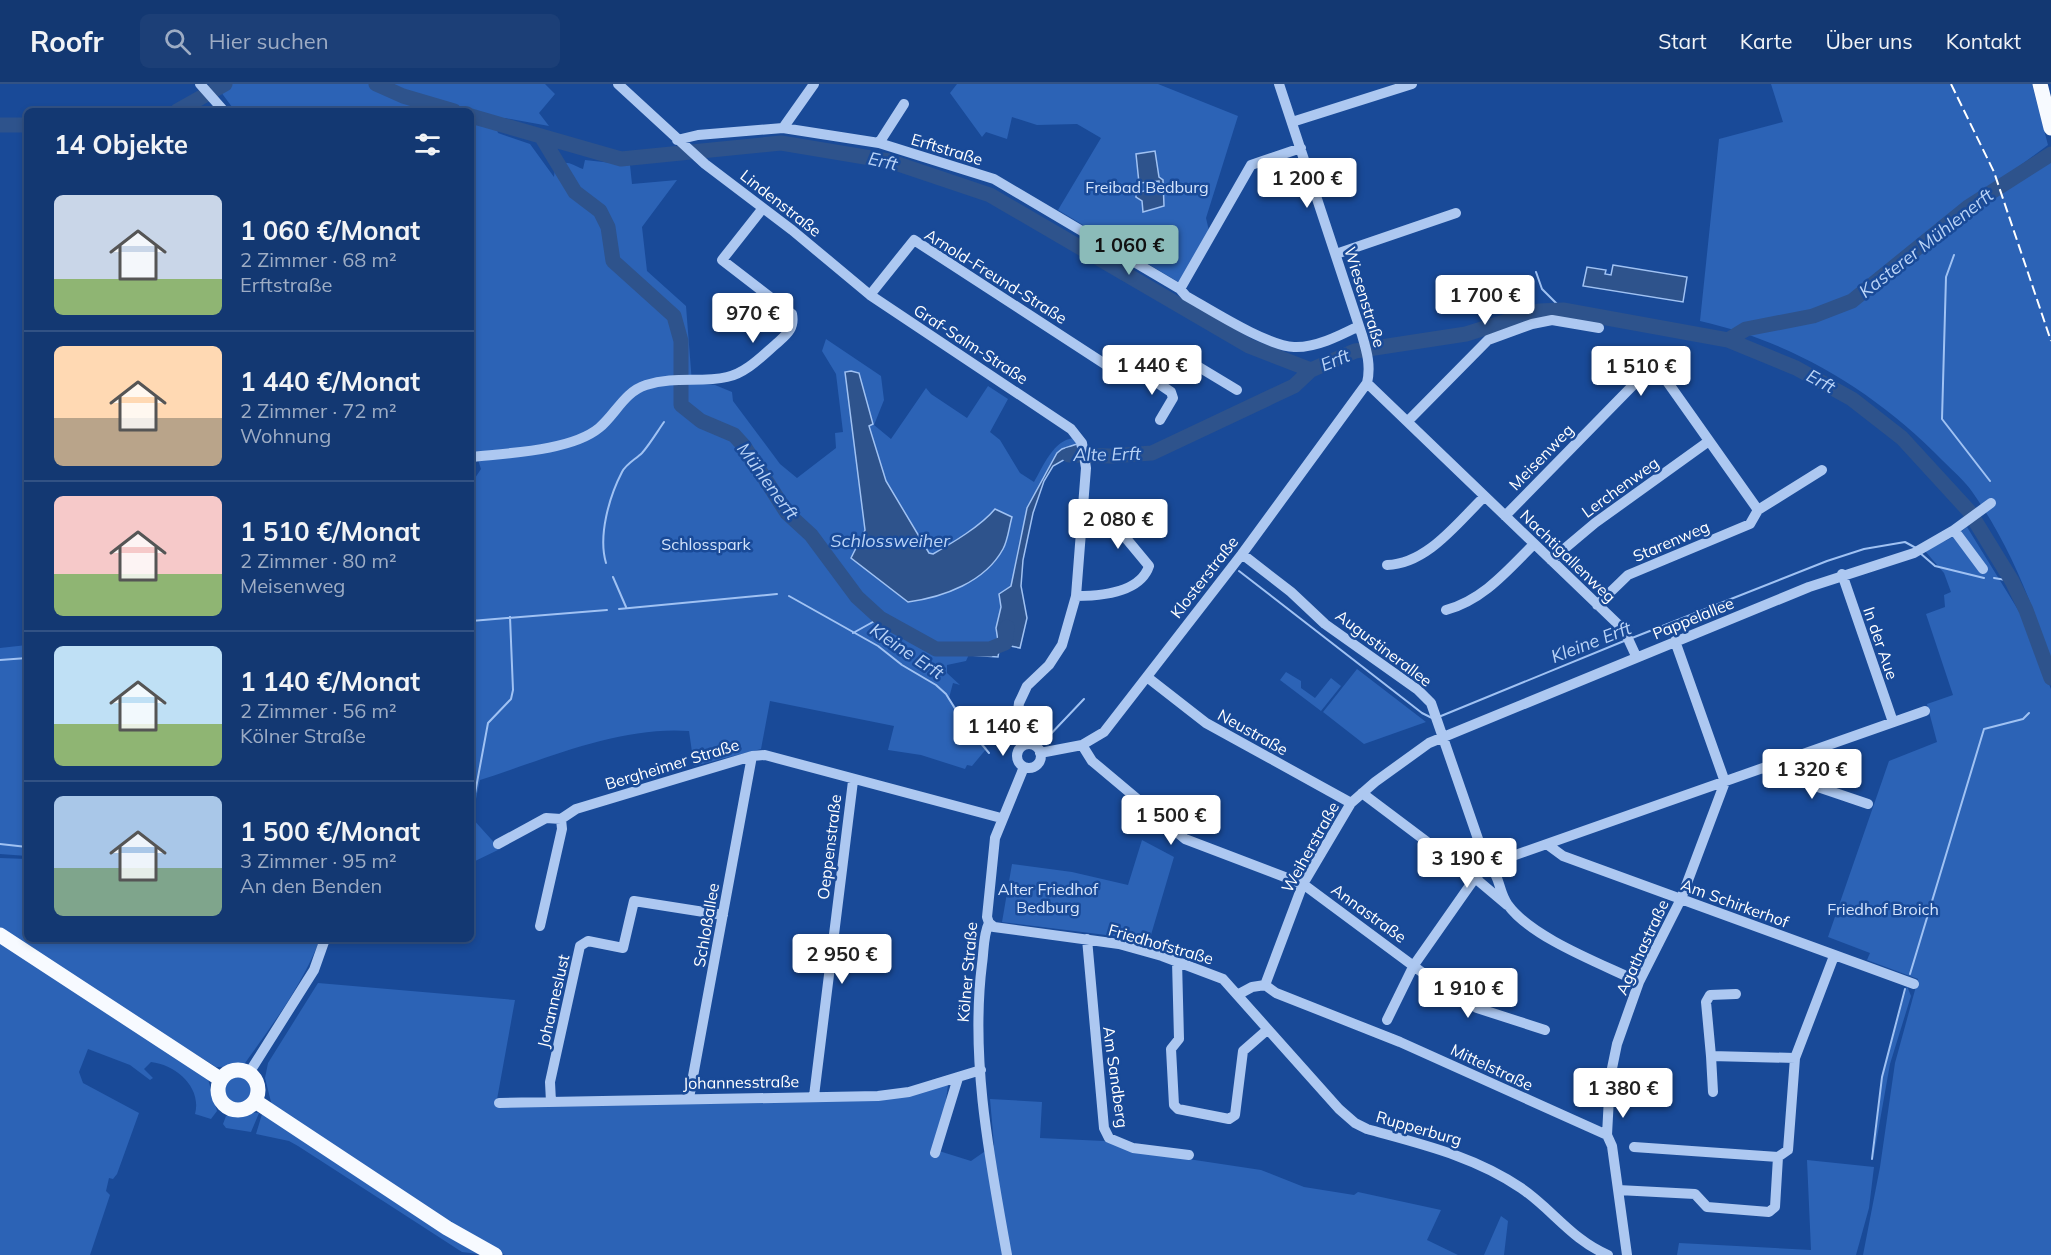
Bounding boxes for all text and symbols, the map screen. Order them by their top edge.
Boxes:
search box [140,14,560,68]
text: Roofr [30,24,104,59]
icon: search [161,25,194,58]
text: Hier suchen [209,27,329,55]
text: Start [1658,28,1707,54]
text: Karte [1740,28,1792,54]
text: Über uns [1825,28,1913,54]
text: Kontakt [1946,28,2021,54]
text: 14 Objekte [54,128,188,161]
icon: filters [411,128,444,161]
street label: Erftstraße [909,129,985,169]
water label: Erft [866,146,901,176]
pin: 1 200 € [1252,158,1362,209]
street label: Lindenstraße [737,165,825,241]
text: 1 200 € [1272,165,1342,190]
park label: Freibad Bedburg [1085,177,1209,197]
water label: Kasterer Mühlenerft [1854,183,1998,303]
text: 1 060 €/Monat [240,214,420,247]
icon: home [102,219,174,291]
street label: Arnold-Freund-Straße [921,224,1071,328]
pin: 1 060 € [1074,225,1184,276]
text: 1 060 € [1094,232,1164,257]
street label: Wiesenstraße [1340,244,1390,350]
text: 2 Zimmer · 68 m² [240,247,397,272]
text: Erftstraße [240,272,332,297]
pin: 1 700 € [1430,275,1540,326]
text: 1 700 € [1450,282,1520,307]
pin: 970 € [711,293,795,344]
text: 970 € [726,300,780,325]
street label: Graf-Salm-Straße [910,300,1032,388]
water label: Erft [1317,344,1354,376]
pin: 1 440 € [1097,345,1207,396]
pin: 1 510 € [1586,346,1696,397]
text: 1 440 € [1117,352,1187,377]
text: 1 510 € [1606,353,1676,378]
water label: Erft [1802,364,1840,399]
text: 1 440 €/Monat [240,365,420,398]
icon: home [102,370,174,442]
text: 2 Zimmer · 72 m² [240,398,397,423]
street label: Meisenweg [1505,420,1577,494]
text: Wohnung [240,423,331,448]
water label: Mühlenerft [732,438,804,525]
water label: Alte Erft [1072,442,1142,466]
street label: Lerchenweg [1578,452,1662,522]
pin: 2 080 € [1063,499,1173,550]
street label: Nachtigallenweg [1516,505,1620,607]
text: 2 080 € [1083,506,1153,531]
text: 1 510 €/Monat [240,515,420,548]
street label: Starenweg [1630,516,1712,566]
icon: home [102,520,174,592]
water label: Schlossweiher [830,529,951,552]
street label: Klosterstraße [1166,532,1242,622]
park label: Schlosspark [661,534,751,554]
text: 2 Zimmer · 80 m² [240,548,397,573]
text: Meisenweg [240,573,345,598]
street label: Pappelallee [1649,593,1737,643]
street label: In der Aue [1859,604,1903,682]
street label: Augustinerallee [1332,605,1436,691]
water label: Kleine Erft [1548,616,1635,668]
water label: Kleine Erft [866,618,949,685]
text: 1 140 €/Monat [240,665,420,698]
icon: home [102,670,174,742]
text: 2 Zimmer · 56 m² [240,698,397,723]
street label: Neustraße [1214,704,1292,760]
pin: 1 140 € [948,706,1058,757]
text: 1 140 € [968,713,1038,738]
text: Kölner Straße [240,723,366,748]
street label: Bergheimer Straße [602,734,742,794]
pin: 1 320 € [1757,749,1867,800]
text: 1 320 € [1777,756,1847,781]
street label: Oeppenstraße [813,793,845,901]
pin: 1 500 € [1116,795,1226,846]
street label: Weiherstraße [1277,798,1343,896]
text: 1 500 € [1136,802,1206,827]
text: 1 500 €/Monat [240,815,420,848]
icon: home [102,820,174,892]
pin: 3 190 € [1412,838,1522,889]
text: 3 190 € [1432,845,1502,870]
text: 3 Zimmer · 95 m² [240,848,397,873]
text: An den Benden [240,873,382,898]
street label: Am Schirkerhof [1678,874,1792,932]
park label: Alter Friedhof Bedburg [998,879,1099,917]
street label: Annastraße [1328,879,1410,947]
street label: Schloßallee [689,881,723,969]
street label: Agathastraße [1611,896,1673,998]
park label: Friedhof Broich [1827,899,1939,919]
street label: Friedhofstraße [1106,919,1216,969]
street label: Kölner Straße [953,921,981,1023]
pin: 2 950 € [787,934,897,985]
text: 2 950 € [807,941,877,966]
street label: Johanneslust [533,952,574,1050]
pin: 1 910 € [1413,968,1523,1019]
text: 1 910 € [1433,975,1503,1000]
street label: Am Sandberg [1099,1025,1133,1129]
street label: Mittelstraße [1448,1039,1536,1095]
pin: 1 380 € [1568,1068,1678,1119]
street label: Johannesstraße [683,1071,799,1093]
text: 1 380 € [1588,1075,1658,1100]
street label: Rupperburg [1374,1106,1464,1150]

